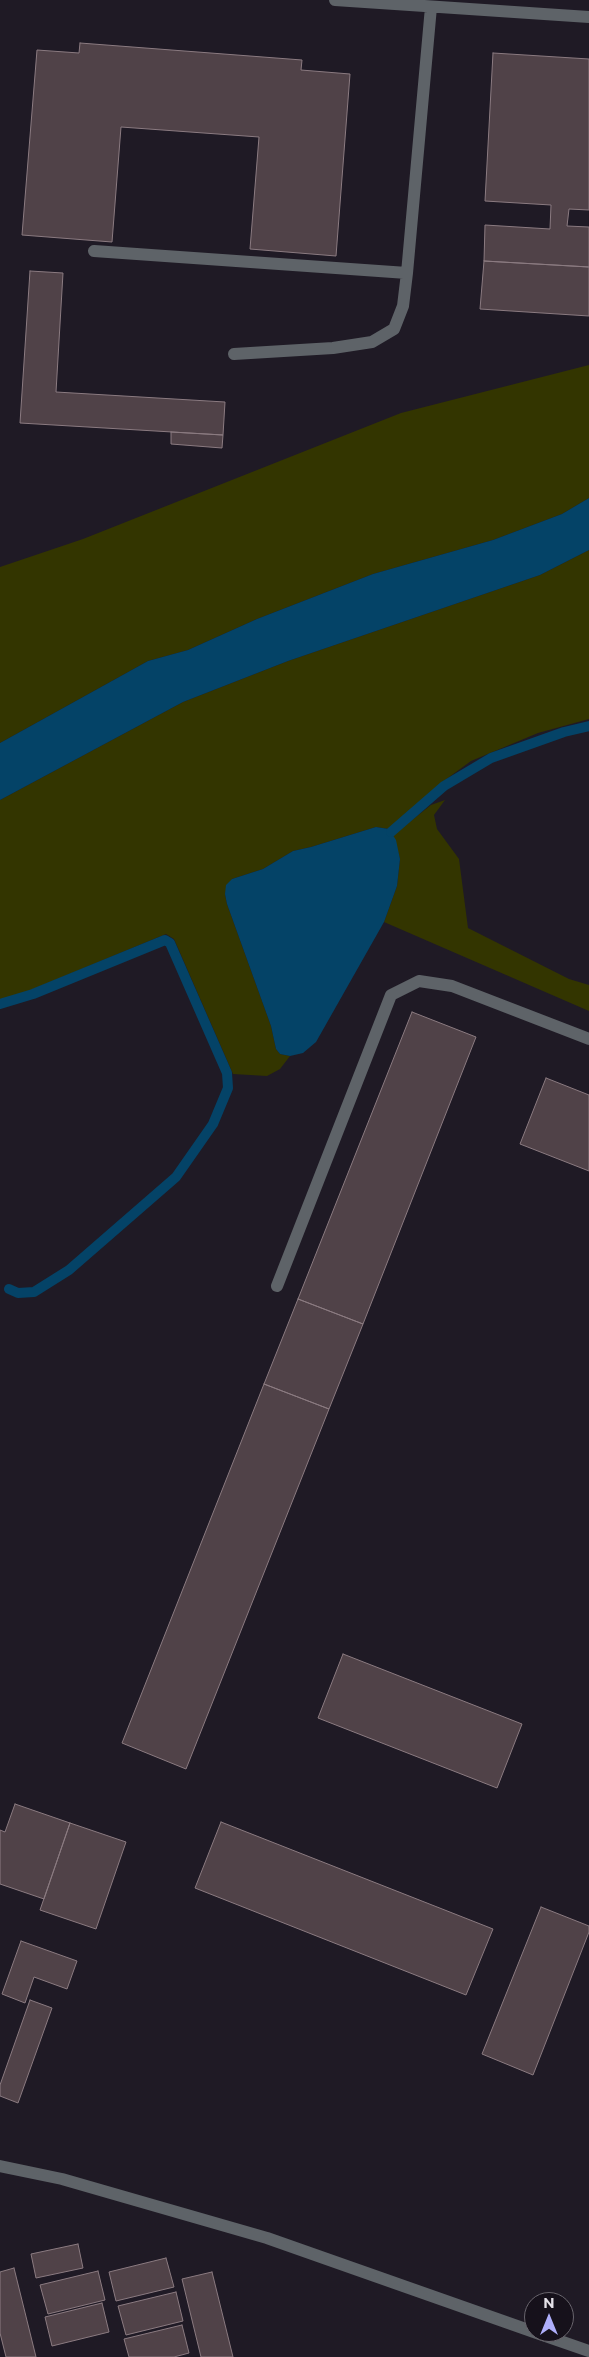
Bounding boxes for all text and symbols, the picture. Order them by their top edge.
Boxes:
north arrow [524,2292,574,2342]
text: N [543,2294,555,2312]

